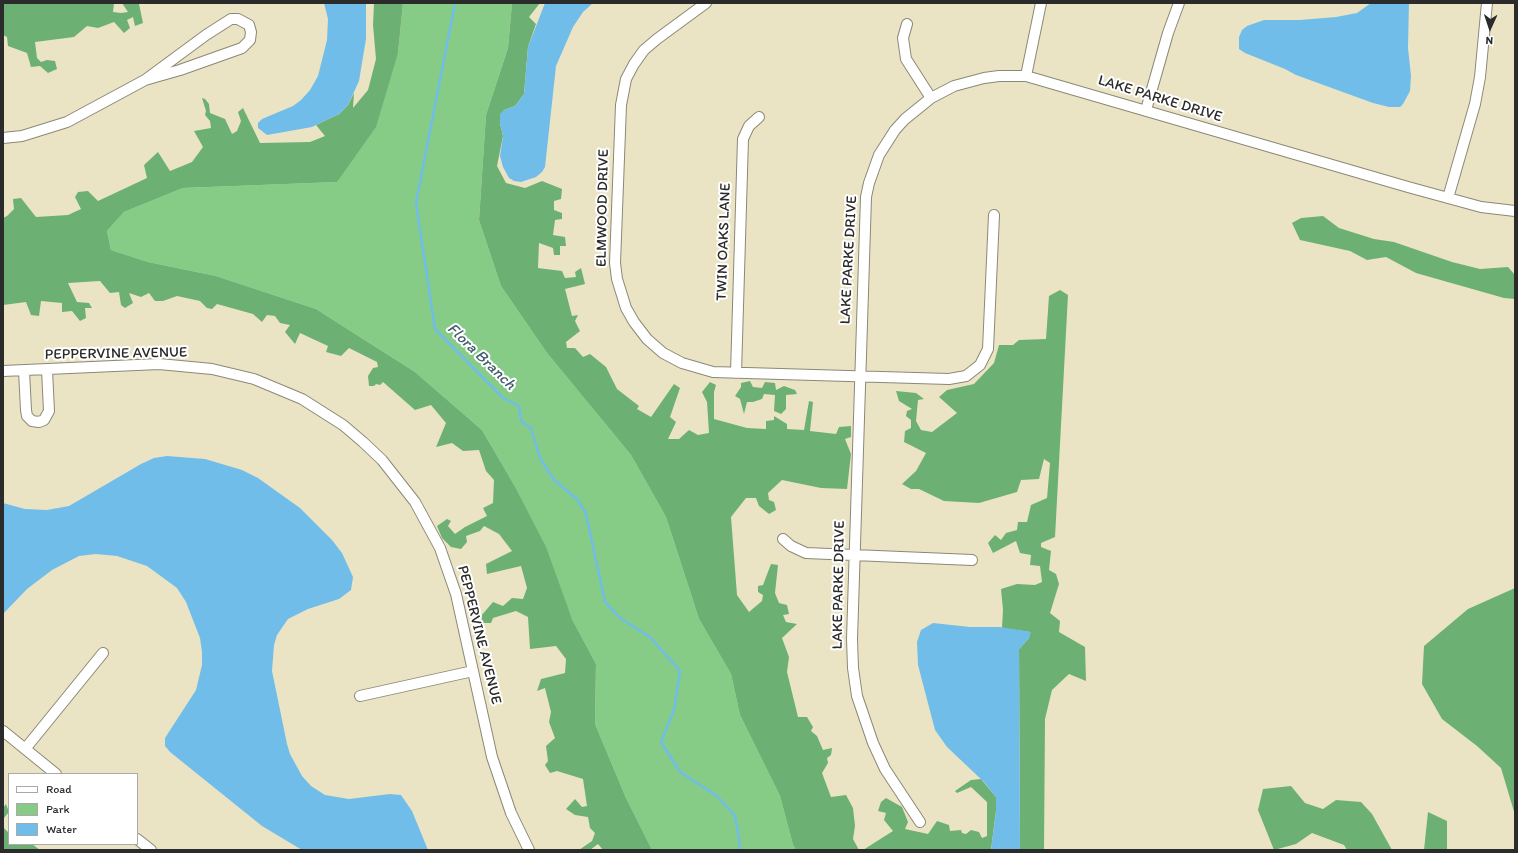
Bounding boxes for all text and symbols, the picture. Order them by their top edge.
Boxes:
north arrow [1470,8,1510,48]
text: N [1485,34,1493,47]
street label: LAKE PARKE DRIVE [1096,72,1224,126]
street label: ELMWOOD DRIVE [593,149,613,267]
street label: TWIN OAKS LANE [713,183,735,301]
street label: LAKE PARKE DRIVE [837,195,861,325]
water label: Flora Branch [443,319,519,395]
street label: PEPPERVINE AVENUE [45,344,187,364]
street label: LAKE PARKE DRIVE [829,520,849,650]
street label: PEPPERVINE AVENUE [453,564,505,706]
legend [8,773,138,845]
text: Road [46,782,72,796]
text: Park [46,802,70,816]
text: Water [46,822,77,836]

